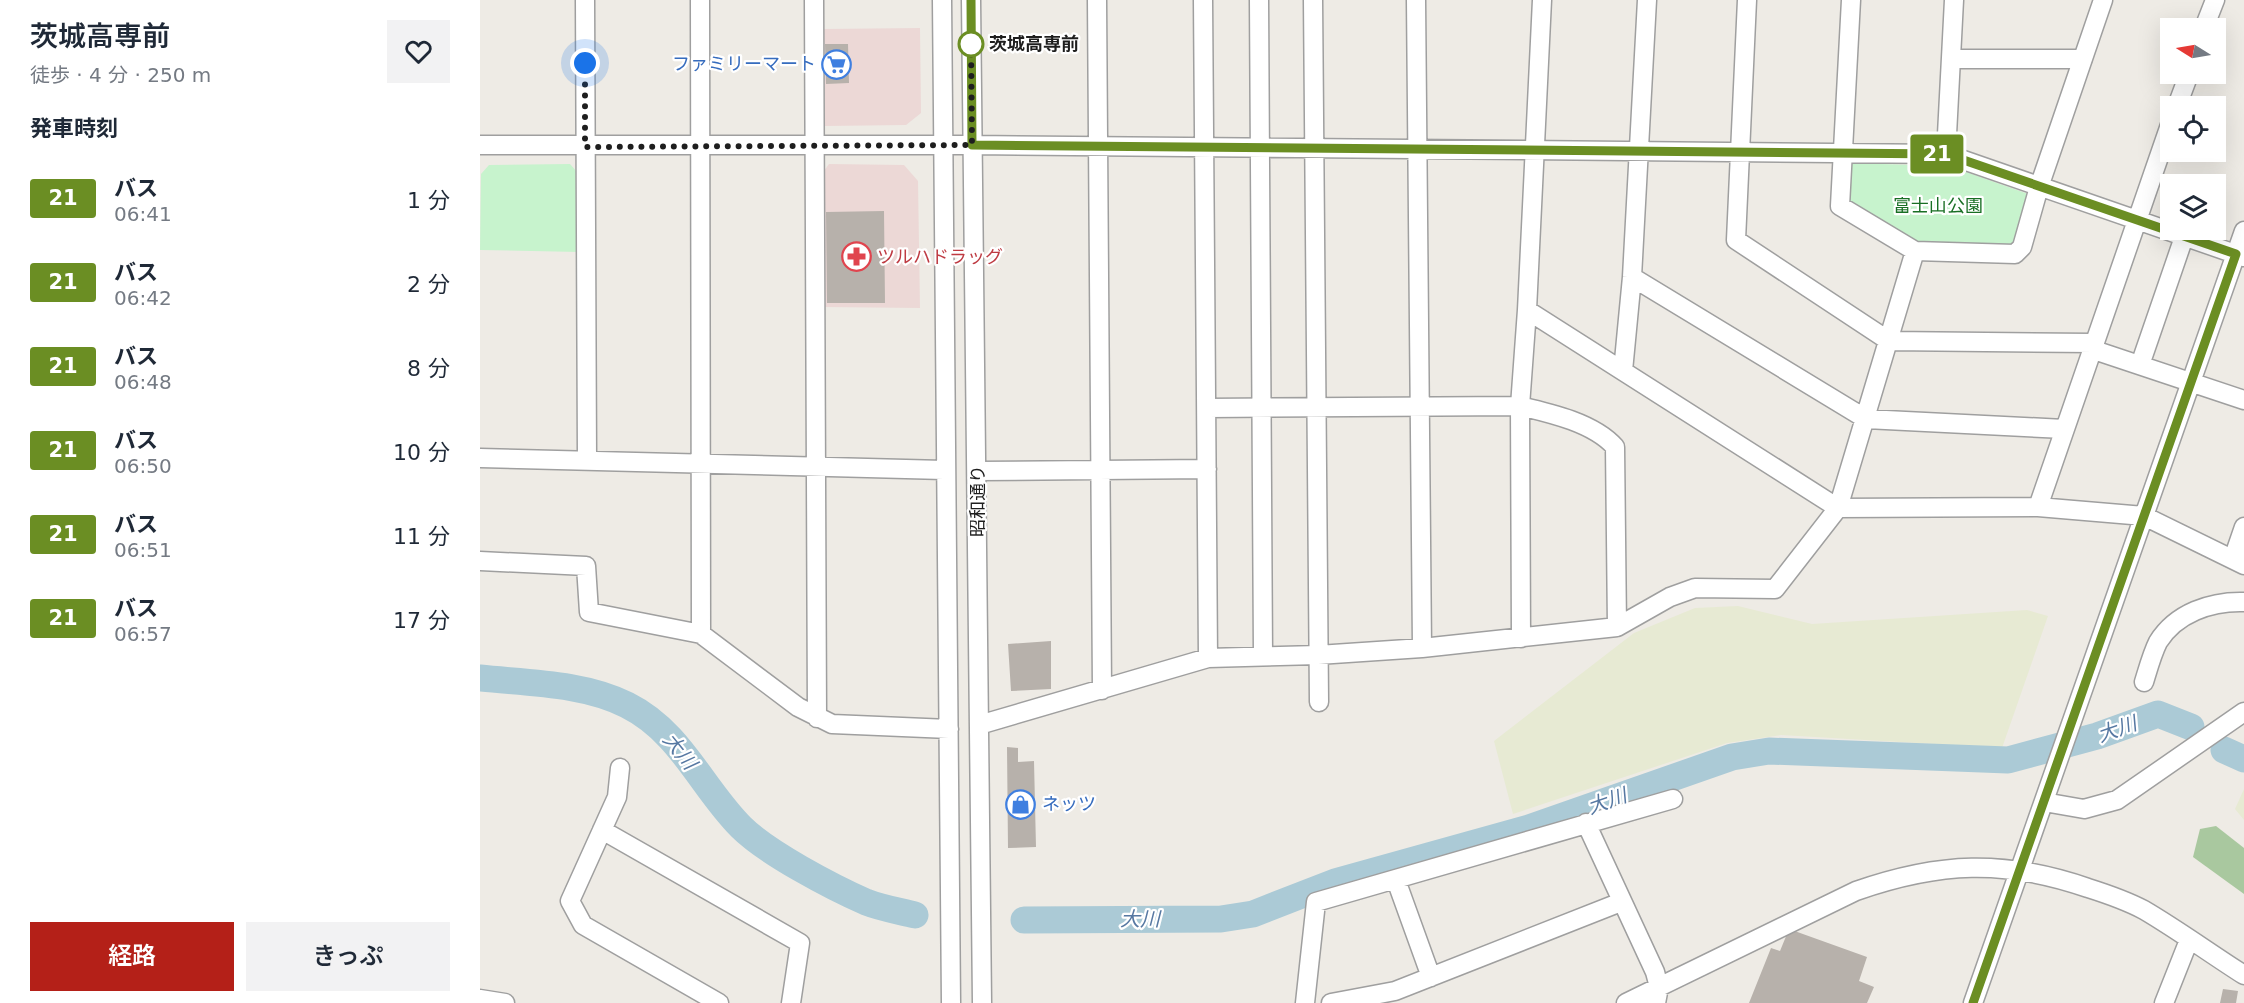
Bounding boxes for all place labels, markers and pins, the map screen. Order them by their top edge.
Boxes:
marker: 茨城高専前 [958,31,984,57]
place label: 茨城高専前 [989,33,1079,54]
supermarket icon: ファミリーマート [821,48,853,80]
place label: ファミリーマート [672,53,816,74]
pharmacy icon: ツルハドラッグ [840,241,872,273]
place label: ツルハドラッグ [877,246,1003,267]
shop icon: ネッツ [1005,788,1037,820]
place label: ネッツ [1042,793,1096,814]

